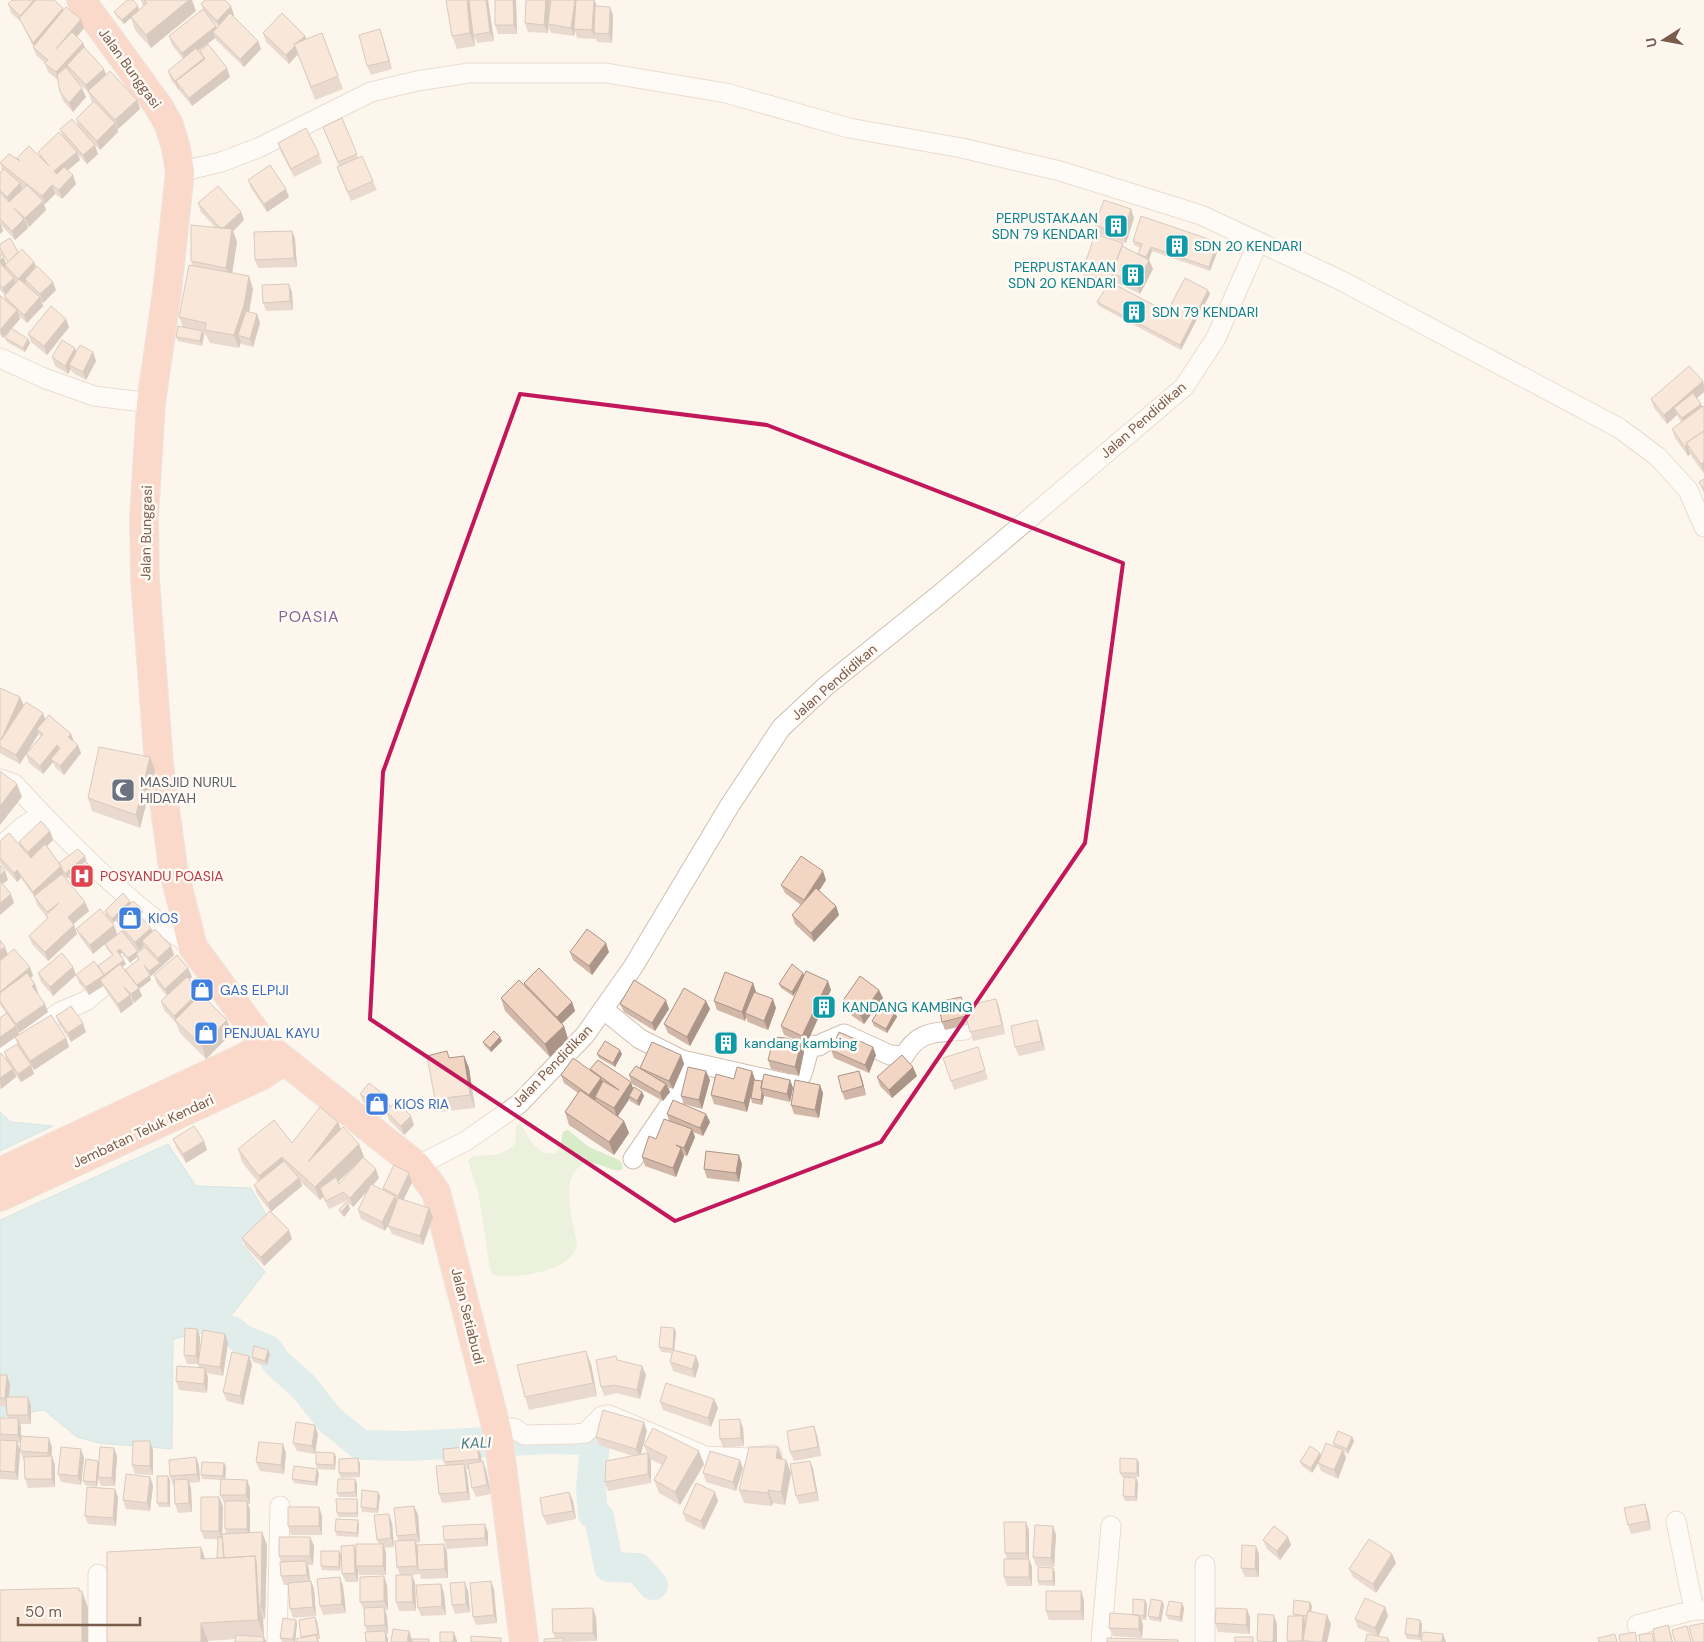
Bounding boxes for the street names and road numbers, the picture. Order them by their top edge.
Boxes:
street label: Jalan Bunggasi [95,24,165,112]
street label: Jalan Pendidikan [1096,378,1190,462]
street label: Jalan Bunggasi [136,485,156,581]
street label: Jalan Pendidikan [787,640,881,724]
street label: Jalan Pendidikan [508,1021,596,1111]
street label: Jembatan Teluk Kendari [70,1090,216,1172]
street label: Jalan Setiabudi [447,1266,489,1366]

